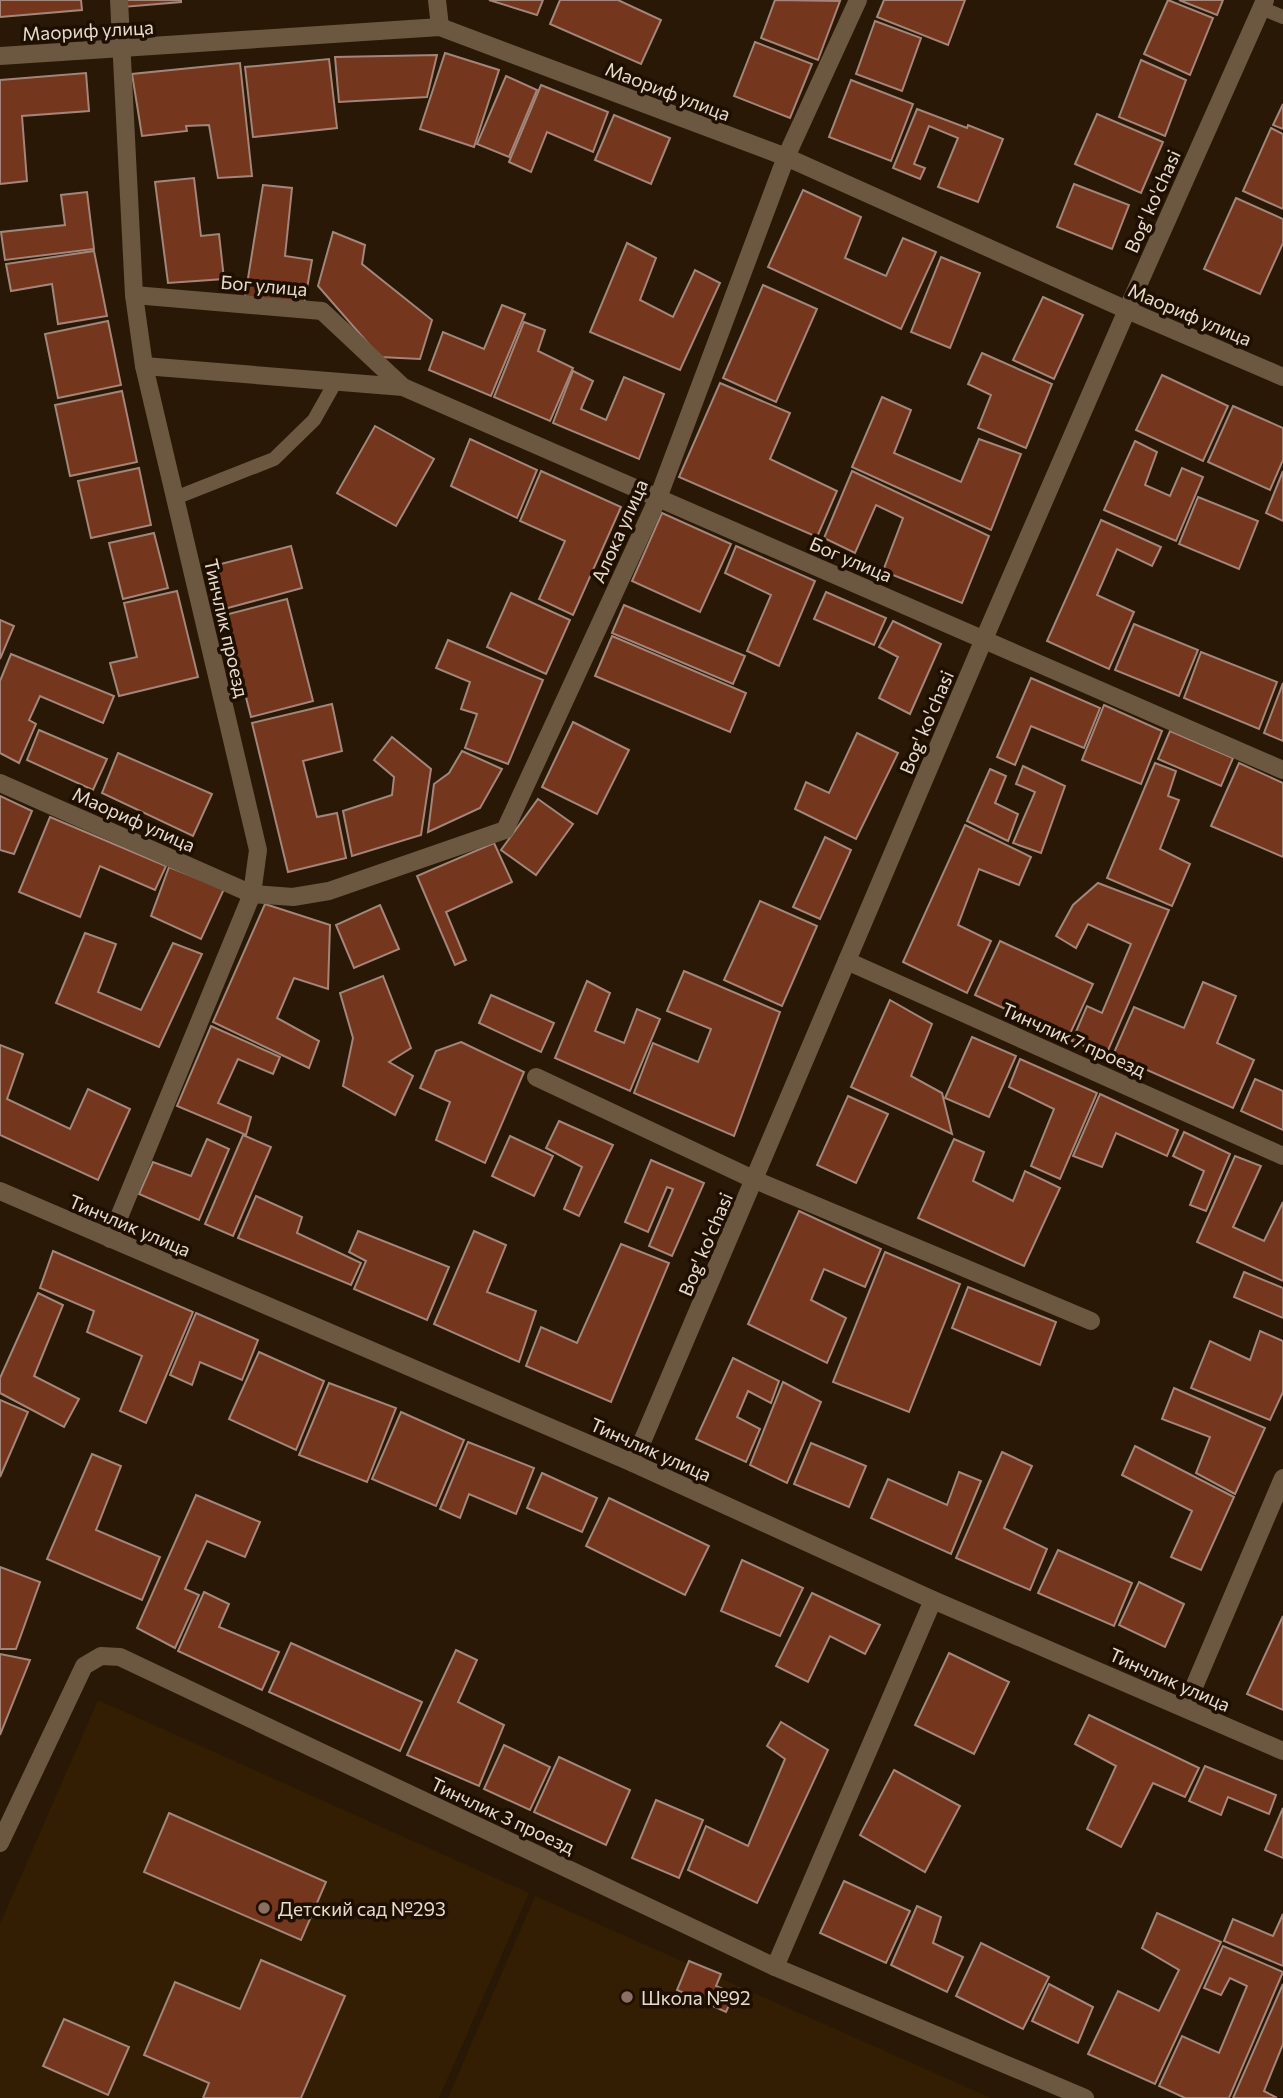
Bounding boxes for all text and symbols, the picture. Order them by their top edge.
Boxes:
street label: Маориф улица [22,15,154,45]
street label: Маориф улица [602,57,734,125]
street label: Bog' ko'chasi [1119,146,1185,256]
street label: Бог улица [220,270,308,300]
street label: Маориф улица [1125,278,1255,350]
street label: Алока улица [586,476,652,586]
street label: Бог улица [806,531,896,587]
street label: Тинчлик проезд [200,556,254,700]
street label: Bog' ko'chasi [894,667,958,777]
street label: Маориф улица [69,782,199,856]
street label: Тинчлик 7 проезд [998,997,1150,1081]
street label: Тинчлик улица [66,1189,194,1261]
street label: Bog' ko'chasi [673,1189,737,1299]
street label: Тинчлик улица [587,1412,715,1486]
street label: Тинчлик улица [1106,1642,1234,1716]
street label: Тинчлик 3 проезд [427,1772,579,1858]
place label: Детский сад №293 [278,1897,446,1920]
marker: Детский сад №293 [256,1900,272,1916]
place label: Школа №92 [641,1986,751,2009]
marker: Школа №92 [619,1989,635,2005]

